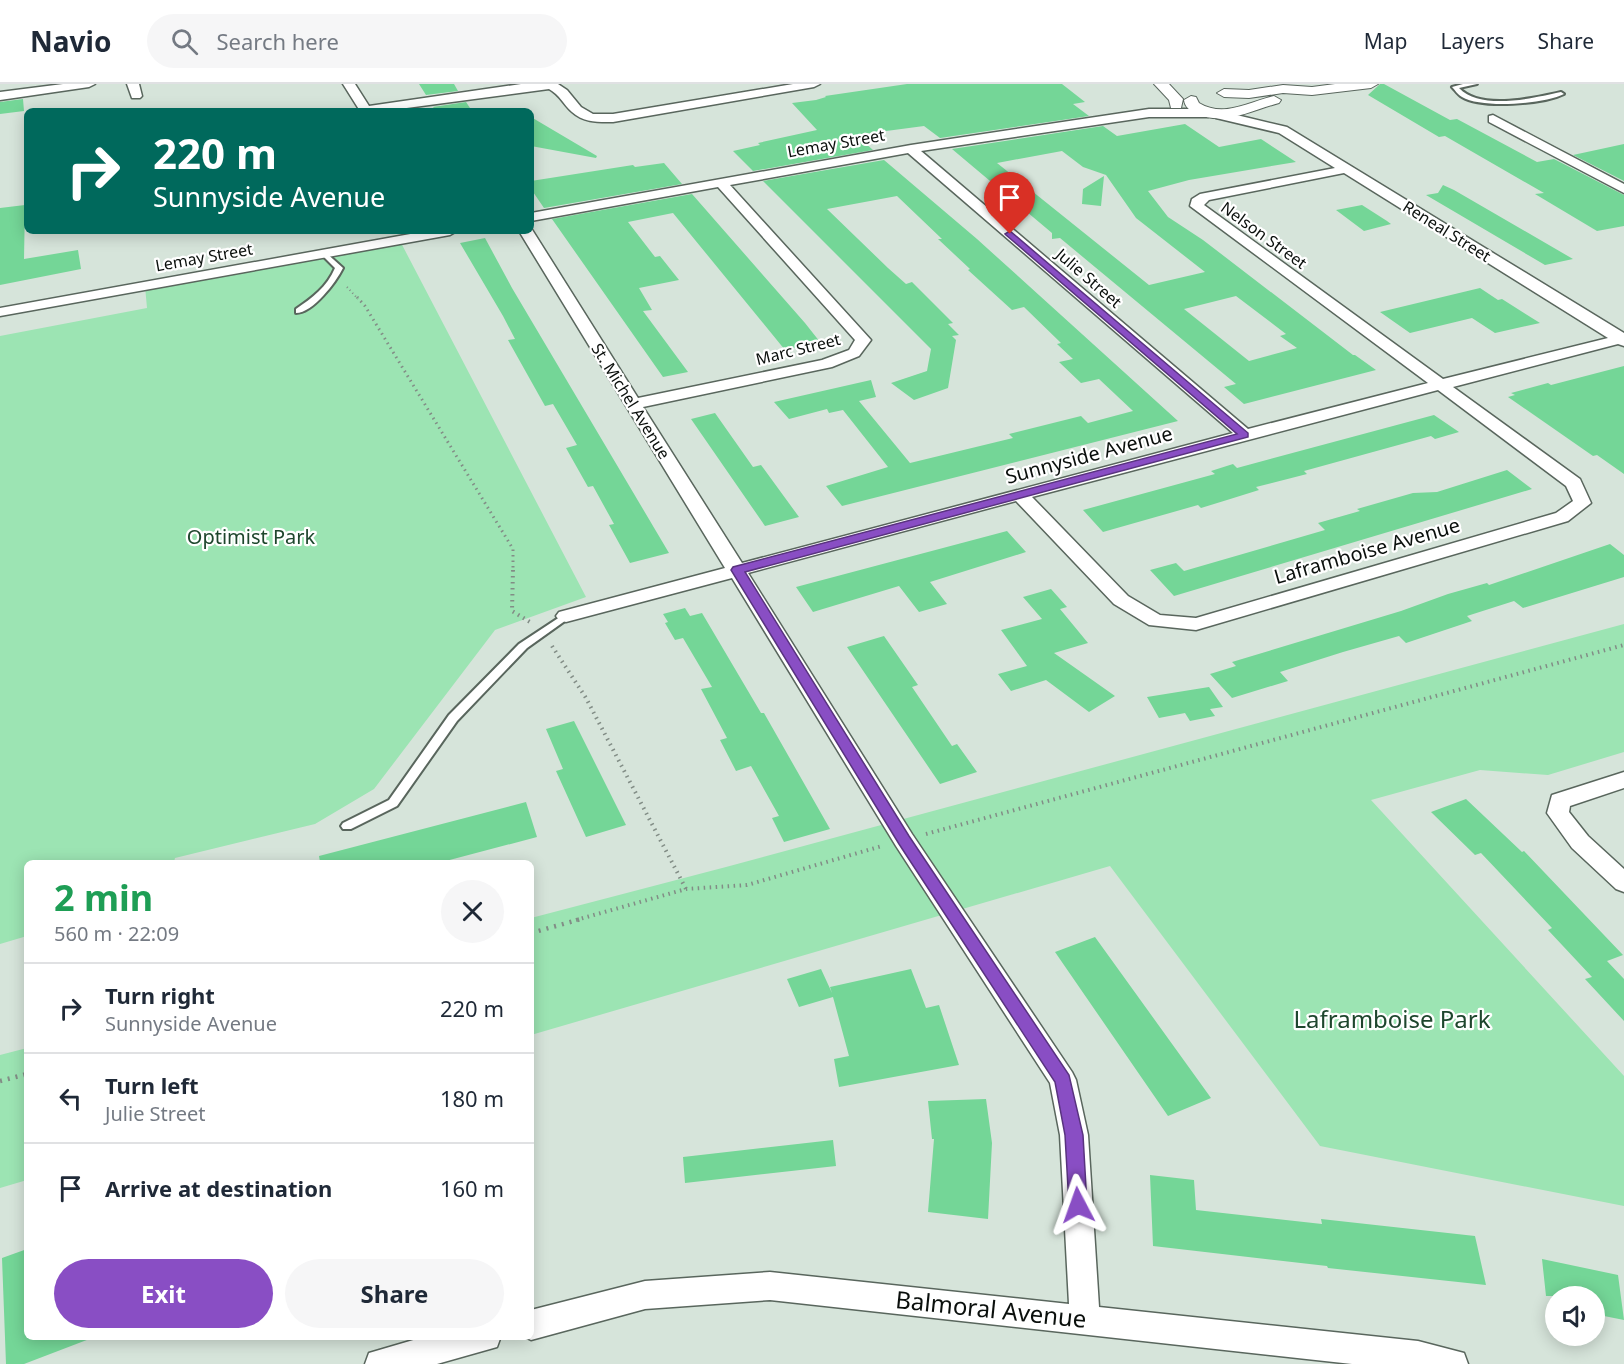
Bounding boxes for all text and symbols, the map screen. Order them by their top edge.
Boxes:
search box [147,14,567,68]
text: Navio [30,22,111,60]
icon: search [168,25,201,58]
text: Search here [216,26,339,56]
text: Map [1364,27,1408,55]
text: Layers [1441,27,1505,55]
text: Share [1538,27,1594,55]
text: 220 m [153,124,277,181]
street label: Lemay Street [786,124,887,162]
icon: right [54,132,132,210]
pin [984,172,1035,234]
text: Sunnyside Avenue [153,178,385,215]
icon: arrive [993,181,1026,214]
street label: Reneal Street [1399,195,1495,267]
street label: Nelson Street [1217,196,1312,274]
street label: Lemay Street [154,238,255,276]
street label: Julie Street [1050,242,1127,313]
street label: Marc Street [753,328,843,370]
street label: St. Michel Avenue [587,339,675,463]
street label: Sunnyside Avenue [1002,419,1175,490]
street label: Laframboise Avenue [1271,511,1463,590]
park label: Optimist Park [187,523,316,550]
text: 2 min [54,873,153,922]
button: close [441,880,504,943]
text: 560 m · 22:09 [54,920,179,947]
text: Turn right [105,980,215,1010]
icon: right [54,992,87,1025]
text: 220 m [440,993,504,1023]
park label: Laframboise Park [1293,1002,1491,1035]
text: Sunnyside Avenue [105,1010,277,1037]
text: Turn left [105,1070,199,1100]
icon: left [54,1082,87,1115]
text: 180 m [440,1083,504,1113]
text: Julie Street [105,1100,205,1127]
icon: arrive [54,1172,87,1205]
text: Arrive at destination [105,1173,332,1203]
text: 160 m [440,1173,504,1203]
position arrow [1046,1173,1110,1237]
button: Exit [54,1259,273,1328]
button: Share [285,1259,504,1328]
street label: Balmoral Avenue [894,1282,1088,1335]
map controls [1545,1286,1605,1346]
button: sound [1545,1286,1605,1346]

